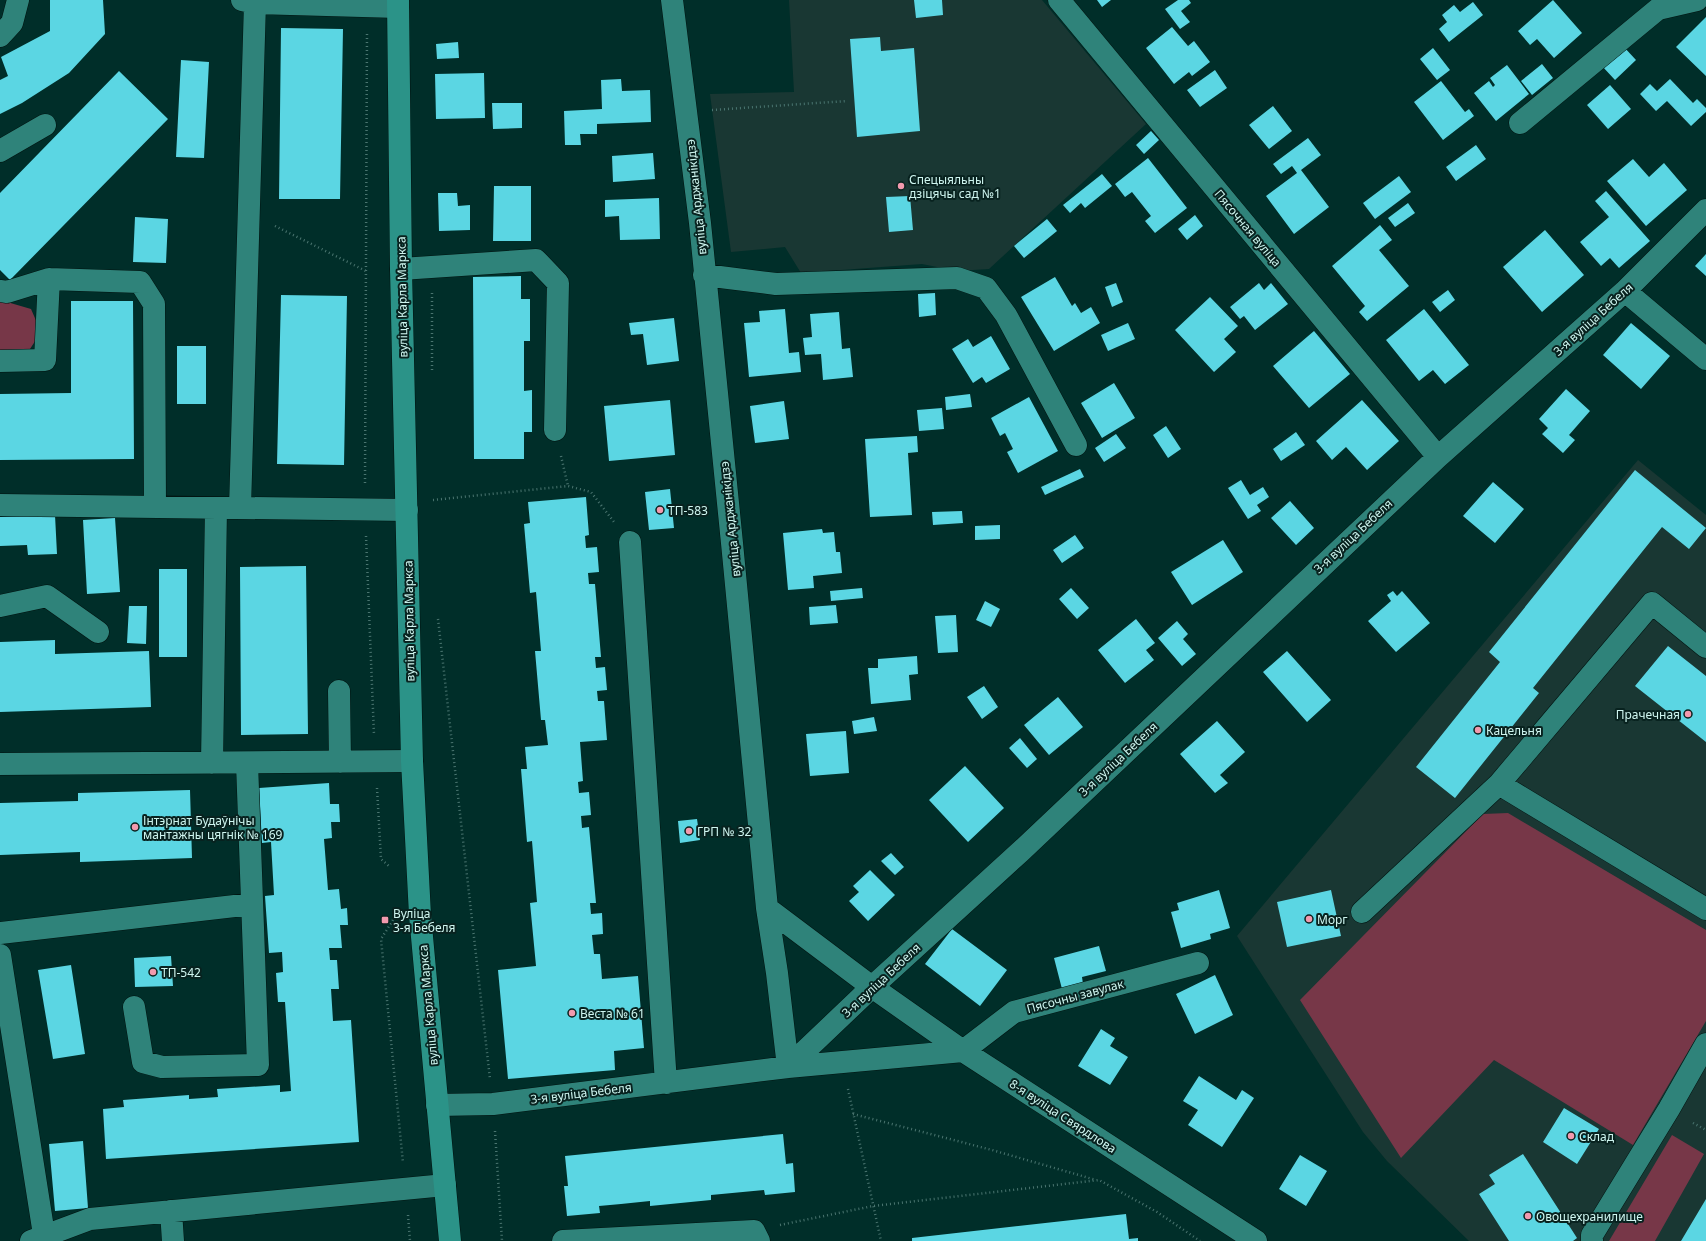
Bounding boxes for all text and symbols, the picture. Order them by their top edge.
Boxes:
street label: вуліца Арджанікідзэ [681,138,711,256]
place label: Спецыяльны дзіцячы сад №1 [909,171,1001,202]
marker: Спецыяльны дзіцячы сад №1 [896,181,906,191]
street label: Пясочная вуліца [1211,186,1285,270]
street label: вуліца Карла Маркса [392,236,412,358]
street label: 3-я вуліца Бебеля [1549,279,1637,359]
street label: вуліца Арджанікідзэ [715,460,745,578]
street label: 3-я вуліца Бебеля [1310,495,1396,577]
place label: ТП-583 [668,502,708,519]
marker: ТП-583 [655,505,665,515]
street label: вуліца Карла Маркса [399,560,419,682]
place label: Прачечная [1616,706,1680,723]
marker: Прачечная [1683,709,1693,719]
street label: 3-я вуліца Бебеля [1075,718,1161,800]
place label: Кацельня [1486,722,1542,739]
marker: Кацельня [1473,725,1483,735]
place label: Інтэрнат Будаўнічы мантажны цягнік № 169 [143,812,283,843]
marker: Інтэрнат Будаўнічы мантажны цягнік № 169 [130,822,140,832]
place label: ГРП № 32 [697,823,752,840]
marker: ГРП № 32 [684,826,694,836]
place label: Вуліца 3-я Бебеля [393,905,456,936]
place label: Морг [1317,911,1348,928]
marker: Морг [1304,914,1314,924]
marker: Вуліца 3-я Бебеля [380,915,390,925]
street label: 3-я вуліца Бебеля [838,939,924,1021]
street label: вуліца Карла Маркса [414,944,442,1066]
place label: ТП-542 [161,964,201,981]
marker: ТП-542 [148,967,158,977]
street label: Пясочны завулак [1025,975,1126,1017]
place label: Веста № 61 [580,1005,645,1022]
marker: Веста № 61 [567,1008,577,1018]
street label: 8-я вуліца Свярдлова [1006,1075,1120,1157]
street label: 3-я вуліца Бебеля [529,1078,633,1108]
place label: Склад [1579,1128,1615,1145]
marker: Склад [1566,1131,1576,1141]
place label: Овощехранилище [1536,1208,1643,1225]
marker: Овощехранилище [1523,1211,1533,1221]

